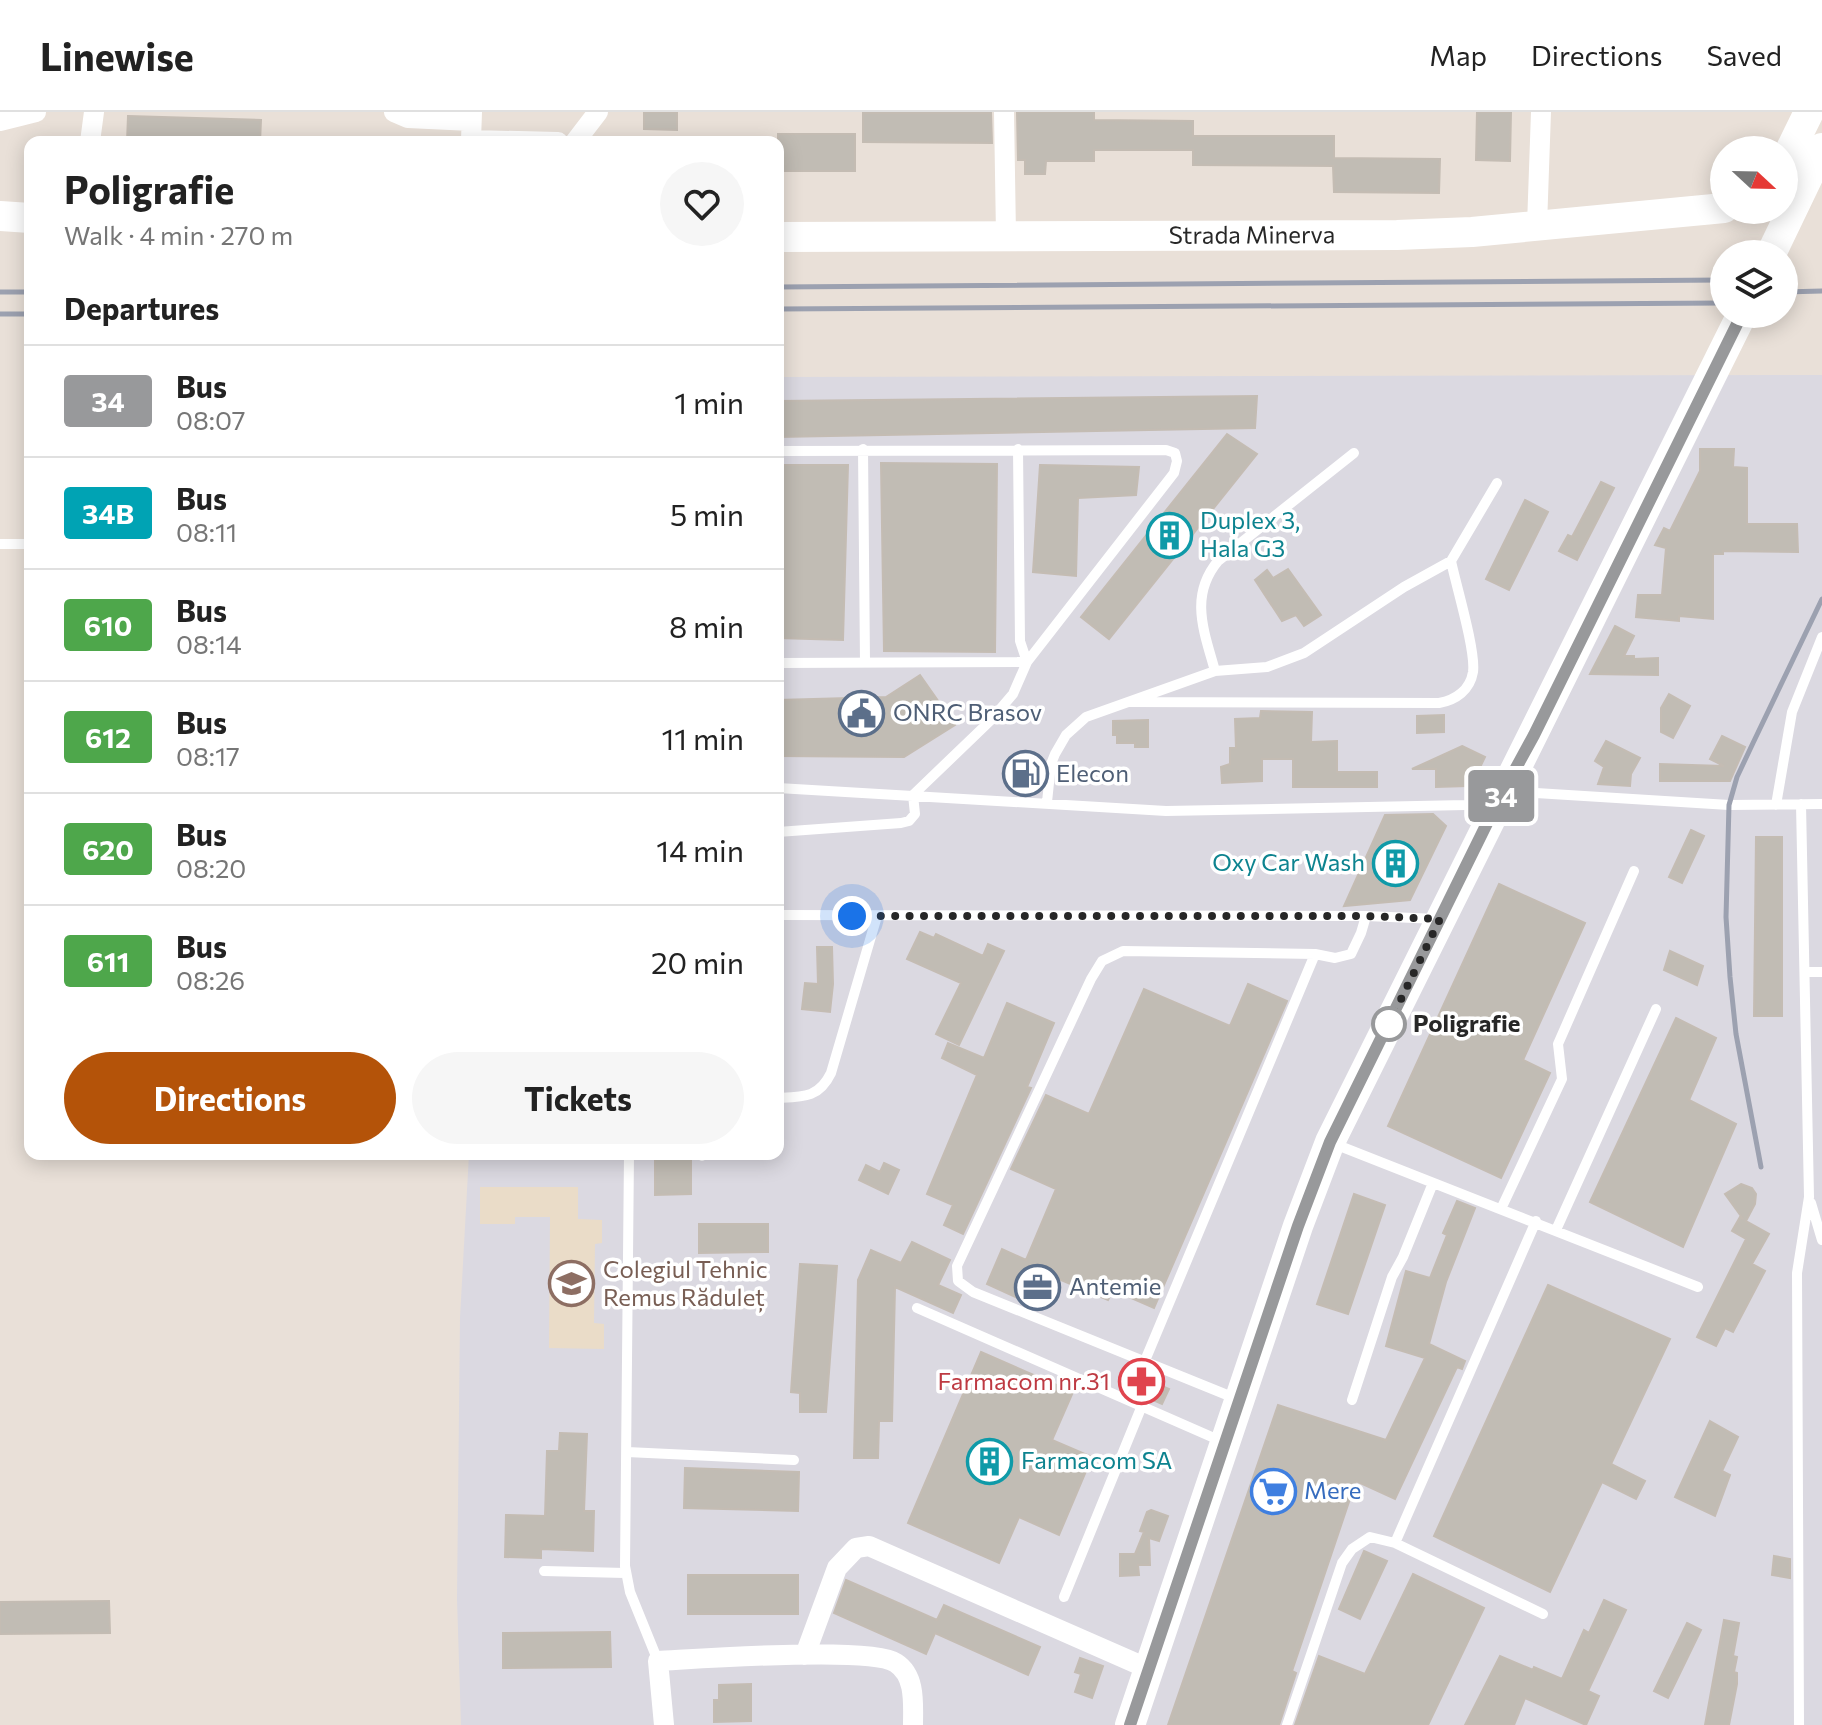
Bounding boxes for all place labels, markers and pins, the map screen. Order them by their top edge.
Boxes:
place label: Duplex 3, Hala G3 [1200,505,1300,562]
building icon: Duplex 3, Hala G3 [1145,511,1193,559]
public building icon: ONRC Brasov [838,689,886,737]
place label: ONRC Brasov [893,697,1042,726]
fuel station icon: Elecon [1001,750,1049,798]
place label: Elecon [1056,758,1129,787]
building icon: Oxy Car Wash [1372,839,1420,887]
place label: Oxy Car Wash [1212,847,1365,876]
marker: Poligrafie [1372,1007,1406,1041]
place label: Poligrafie [1413,1008,1520,1037]
place label: Colegiul Tehnic Remus Răduleț [603,1254,768,1313]
school or university icon: Colegiul Tehnic Remus Răduleț [548,1260,596,1308]
office icon: Antemie [1014,1263,1062,1311]
place label: Antemie [1069,1271,1161,1300]
pharmacy icon: Farmacom nr.31 [1117,1358,1165,1406]
place label: Farmacom nr.31 [938,1366,1110,1395]
building icon: Farmacom SA [966,1437,1014,1485]
place label: Farmacom SA [1021,1445,1172,1474]
supermarket icon: Mere [1249,1467,1297,1515]
place label: Mere [1304,1475,1361,1504]

